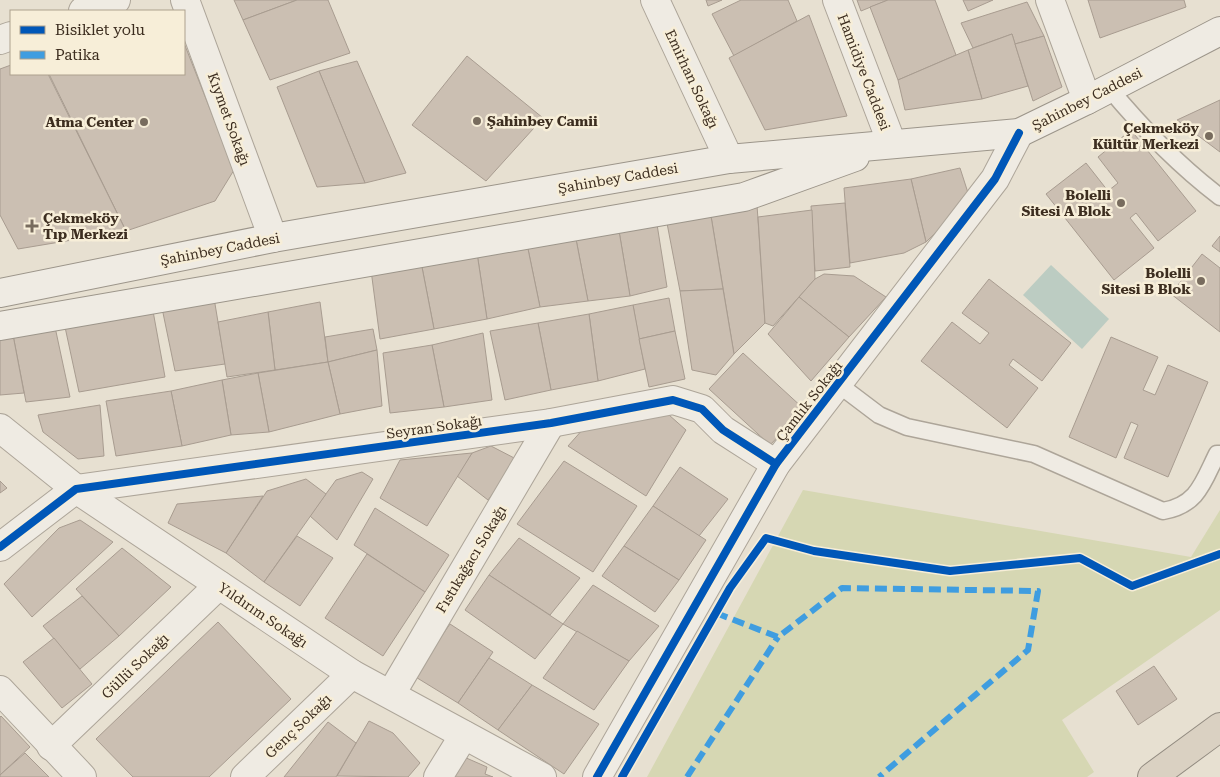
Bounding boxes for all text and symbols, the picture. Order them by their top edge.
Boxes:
legend [10,10,185,75]
street label: Hamidiye Caddesi [834,12,894,133]
text: Bisiklet yolu [55,21,146,39]
street label: Emirhan Sokağı [662,27,722,131]
text: Patika [55,46,100,64]
street label: Şahinbey Caddesi [1029,64,1145,134]
street label: Kıymet Sokağı [205,70,253,168]
place label: Şahinbey Camii [487,113,598,129]
place label: Atma Center [45,114,135,130]
marker: Şahinbey Camii [471,115,483,127]
marker: Atma Center [138,116,150,128]
place label: Çekmeköy Kültür Merkezi [1093,120,1200,152]
marker: Çekmeköy Kültür Merkezi [1203,130,1215,142]
street label: Şahinbey Caddesi [557,159,680,196]
place label: Bolelli Sitesi A Blok [1021,187,1111,219]
marker: Bolelli Sitesi A Blok [1115,197,1127,209]
place label: Çekmeköy Tıp Merkezi [43,210,128,242]
marker: Çekmeköy Tıp Merkezi [25,219,39,233]
street label: Şahinbey Caddesi [159,229,282,268]
place label: Bolelli Sitesi B Blok [1101,265,1191,297]
marker: Bolelli Sitesi B Blok [1195,275,1207,287]
street label: Çamlık Sokağı [773,357,846,444]
street label: Seyran Sokağı [385,412,483,442]
street label: Fıstıkağacı Sokağı [433,502,510,615]
street label: Yıldırım Sokağı [215,579,311,651]
street label: Güllü Sokağı [98,630,172,702]
street label: Genç Sokağı [262,690,335,761]

